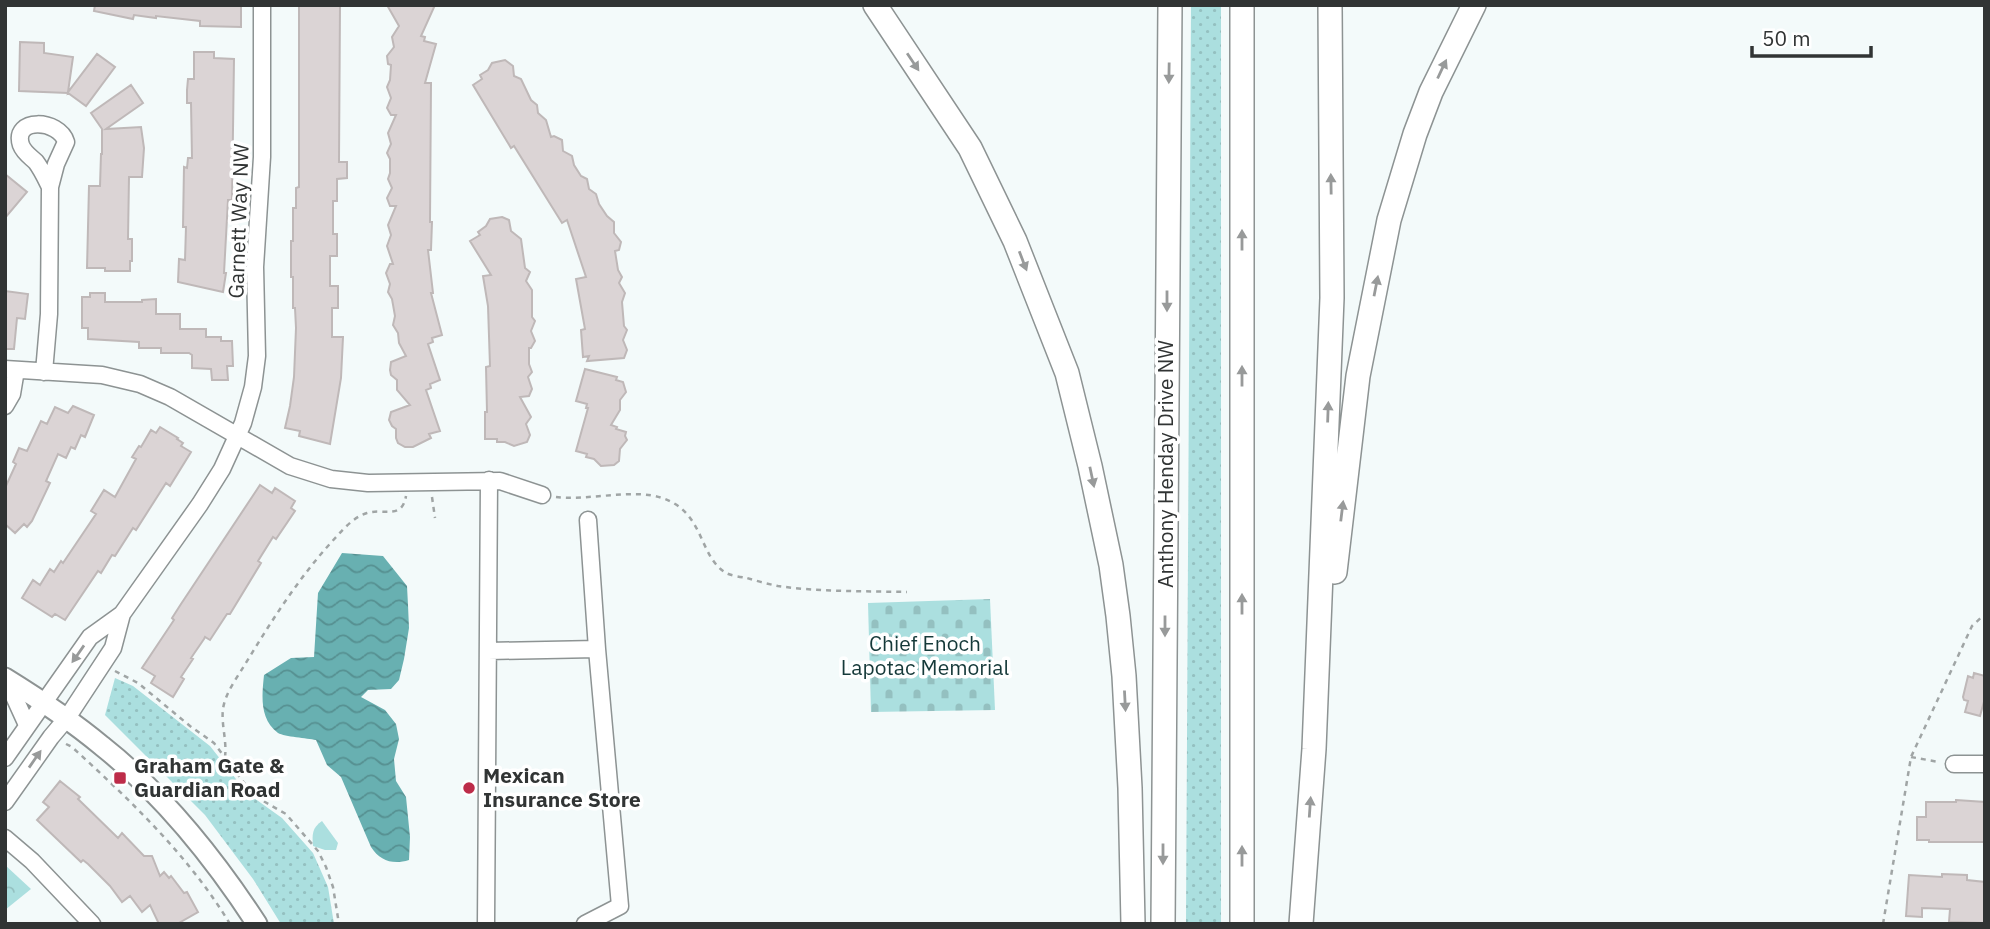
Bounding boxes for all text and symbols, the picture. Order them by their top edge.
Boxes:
scale bar [1752,14,1871,58]
text: 50 m [1762,24,1811,52]
one-way arrow [906,53,920,71]
one-way arrow [1436,59,1447,79]
one-way arrow [1163,63,1175,85]
street label: Garnett Way NW [221,143,255,299]
one-way arrow [1325,173,1337,195]
one-way arrow [1236,229,1248,251]
one-way arrow [1017,250,1028,271]
one-way arrow [1371,275,1382,297]
one-way arrow [1161,290,1173,312]
street label: Anthony Henday Drive NW [1151,340,1179,588]
one-way arrow [1236,365,1248,387]
one-way arrow [1322,401,1333,423]
one-way arrow [1087,466,1098,488]
one-way arrow [1337,500,1348,522]
one-way arrow [1236,592,1248,614]
one-way arrow [1159,616,1171,638]
park label: Chief Enoch Lapotac Memorial [841,629,1009,681]
one-way arrow [71,645,85,663]
one-way arrow [1120,691,1131,713]
one-way arrow [28,750,41,769]
place label: Graham Gate & Guardian Road [134,751,285,803]
place label: Mexican Insurance Store [483,761,641,813]
marker: Graham Gate & Guardian Road [112,770,128,786]
marker: Mexican Insurance Store [461,780,477,796]
one-way arrow [1305,796,1316,818]
one-way arrow [1157,843,1169,865]
one-way arrow [1236,844,1248,866]

